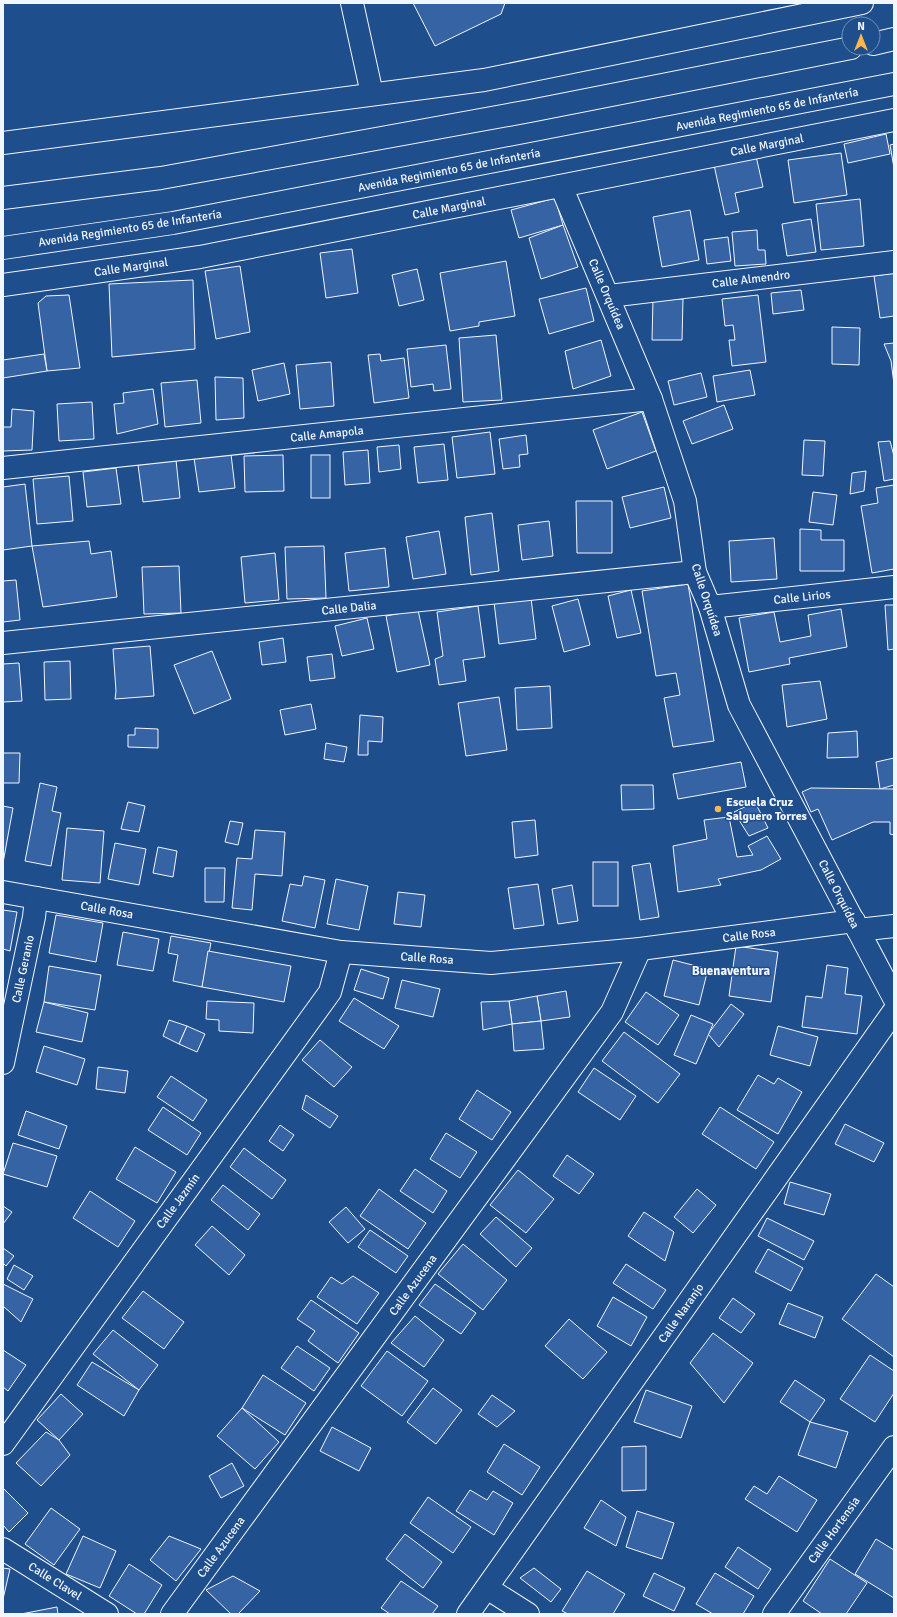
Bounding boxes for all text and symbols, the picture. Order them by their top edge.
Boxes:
north arrow [841,16,881,56]
text: N [857,20,865,33]
street label: Avenida Regimiento 65 de Infantería [675,84,860,135]
street label: Calle Marginal [729,131,806,160]
street label: Avenida Regimiento 65 de Infantería [357,145,542,196]
street label: Calle Marginal [411,194,488,223]
street label: Avenida Regimiento 65 de Infantería [37,207,223,250]
street label: Calle Marginal [93,255,169,280]
street label: Calle Orquídea [585,257,628,332]
street label: Calle Almendro [711,267,791,292]
street label: Calle Amapola [290,423,365,446]
street label: Calle Orquídea [688,562,725,638]
street label: Calle Lirios [773,587,831,608]
street label: Calle Dalia [321,598,377,619]
place label: Escuela Cruz Salguero Torres [726,795,808,824]
marker: Escuela Cruz Salguero Torres [713,804,723,814]
street label: Calle Orquídea [815,857,862,931]
street label: Calle Rosa [79,898,134,923]
street label: Calle Rosa [722,925,776,946]
street label: Calle Geranio [9,934,38,1004]
street label: Calle Rosa [400,949,454,968]
district label: Buenaventura [692,963,771,979]
street label: Calle Jazmín [153,1171,203,1232]
street label: Calle Azucena [386,1252,441,1319]
street label: Calle Naranjo [655,1281,707,1346]
street label: Calle Hortensia [805,1494,864,1567]
street label: Calle Azucena [194,1514,249,1581]
street label: Calle Clavel [25,1559,85,1604]

